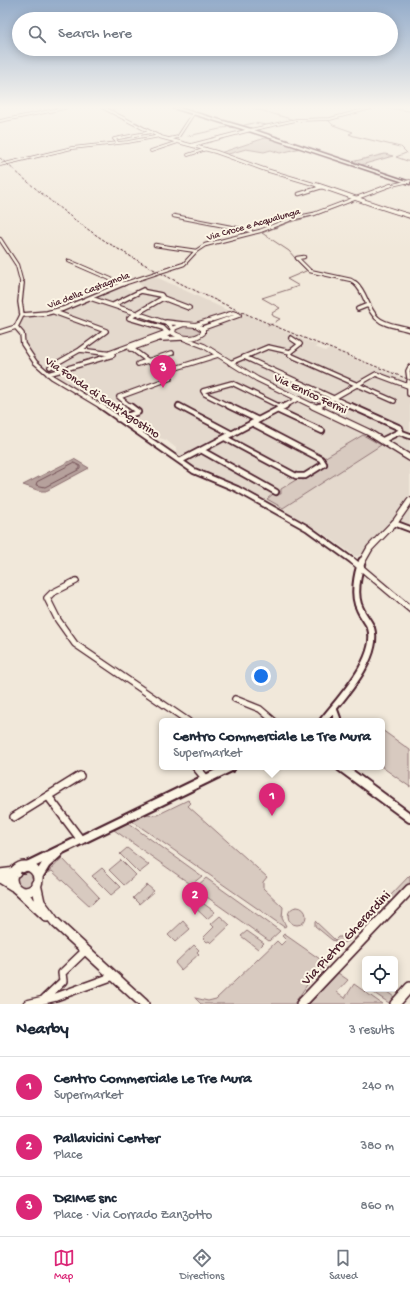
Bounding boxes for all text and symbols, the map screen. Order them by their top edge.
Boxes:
search box [12,12,398,56]
icon: search [26,23,48,45]
text: Search here [58,25,132,43]
street label: Via Croce e Acqualunga [204,206,302,244]
street label: Via della Castagnola [45,270,132,312]
street label: Via Fonda di Sant'Agostino [41,354,162,442]
pin: 3 [150,355,176,388]
street label: Via Enrico Fermi [270,371,350,418]
your location [251,666,271,686]
popup [159,718,385,770]
text: Centro Commerciale Le Tre Mura [173,728,371,746]
text: Supermarket [173,746,242,761]
pin: 1 [259,783,285,816]
pin: 2 [182,882,208,915]
street label: Via Pietro Gherardini [298,888,395,990]
map controls [362,956,398,992]
button: locate [362,956,398,992]
text: Nearby [16,1020,69,1040]
text: 3 results [349,1023,394,1038]
text: Centro Commerciale Le Tre Mura [54,1070,252,1088]
text: 1 [26,1079,32,1094]
text: 240 m [362,1079,394,1094]
text: Supermarket [54,1088,123,1103]
text: Pallavicini Center [54,1130,160,1148]
text: 2 [26,1139,32,1154]
text: 380 m [360,1139,394,1154]
text: Place [54,1148,82,1163]
text: DRIME snc [54,1190,116,1208]
text: 3 [26,1199,32,1214]
text: 860 m [361,1199,394,1214]
text: Place · Via Corrado Zanzotto [54,1208,212,1223]
tab: Map [53,1247,75,1283]
tab: Directions [180,1247,224,1283]
tab: Saved [329,1247,357,1283]

